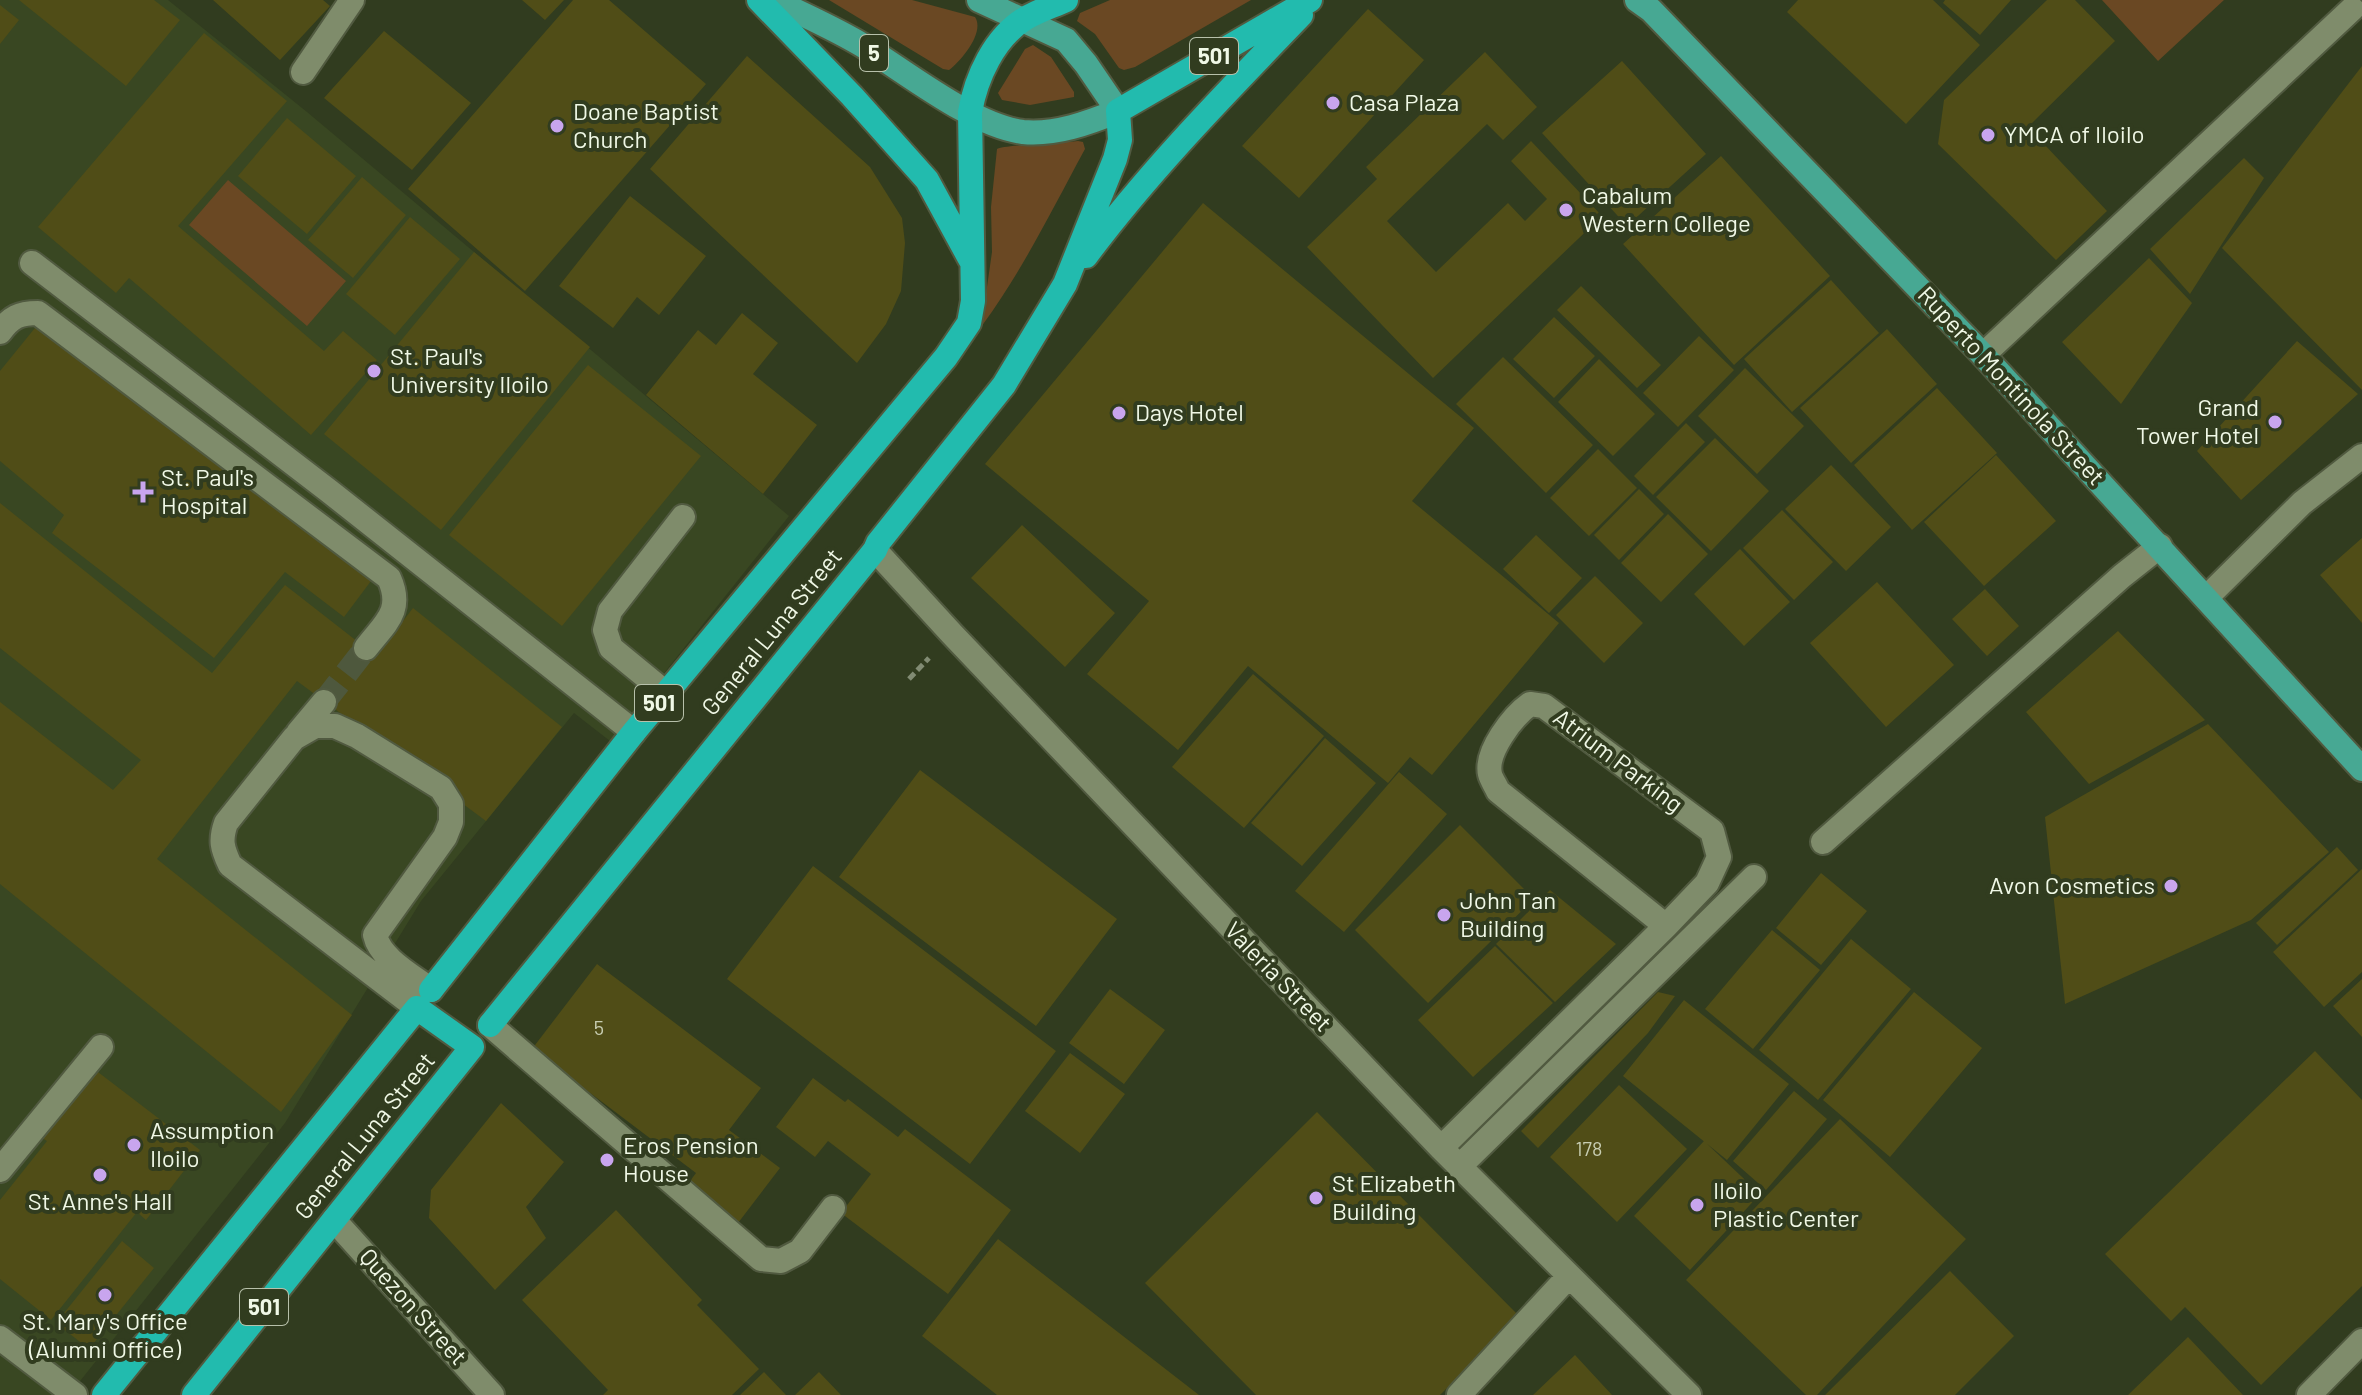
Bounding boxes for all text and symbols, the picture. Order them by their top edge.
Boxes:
road number: 5 [860,35,888,71]
road number: 501 [1190,38,1238,74]
place label: Casa Plaza [1349,87,1459,116]
marker: Casa Plaza [1324,94,1342,112]
place label: Doane Baptist Church [573,96,719,153]
marker: Doane Baptist Church [548,117,566,135]
place label: YMCA of Iloilo [2004,119,2145,148]
marker: YMCA of Iloilo [1979,126,1997,144]
place label: Cabalum Western College [1582,180,1751,237]
marker: Cabalum Western College [1557,201,1575,219]
street label: Ruperto Montinola Street [1913,280,2112,490]
place label: St. Paul's University Iloilo [390,341,549,398]
marker: St. Paul's University Iloilo [365,362,383,380]
place label: Grand Tower Hotel [2136,392,2259,449]
place label: Days Hotel [1135,397,1244,426]
marker: Days Hotel [1110,404,1128,422]
marker: Grand Tower Hotel [2266,413,2284,431]
place label: St. Paul's Hospital [161,462,254,519]
marker: St. Paul's Hospital [132,481,154,503]
street label: General Luna Street [695,542,847,720]
road number: 501 [635,685,683,721]
street label: Atrium Parking [1549,702,1689,818]
place label: Avon Cosmetics [1989,870,2155,899]
marker: Avon Cosmetics [2162,877,2180,895]
place label: John Tan Building [1460,885,1556,942]
marker: John Tan Building [1435,906,1453,924]
street label: Valeria Street [1220,915,1338,1037]
house number: 5 [594,1015,604,1039]
street label: General Luna Street [288,1046,440,1224]
place label: Assumption Iloilo [150,1115,274,1172]
place label: Eros Pension House [623,1130,759,1187]
marker: Assumption Iloilo [125,1136,143,1154]
house number: 178 [1576,1136,1602,1160]
marker: Eros Pension House [598,1151,616,1169]
marker: St. Anne's Hall [91,1166,109,1184]
place label: St Elizabeth Building [1332,1168,1456,1225]
place label: Iloilo Plastic Center [1713,1175,1859,1232]
place label: St. Anne's Hall [28,1186,172,1215]
marker: St Elizabeth Building [1307,1189,1325,1207]
marker: Iloilo Plastic Center [1688,1196,1706,1214]
street label: Quezon Street [354,1242,474,1370]
marker: St. Mary's Office (Alumni Office) [96,1286,114,1304]
road number: 501 [240,1289,288,1325]
place label: St. Mary's Office (Alumni Office) [22,1306,188,1363]

